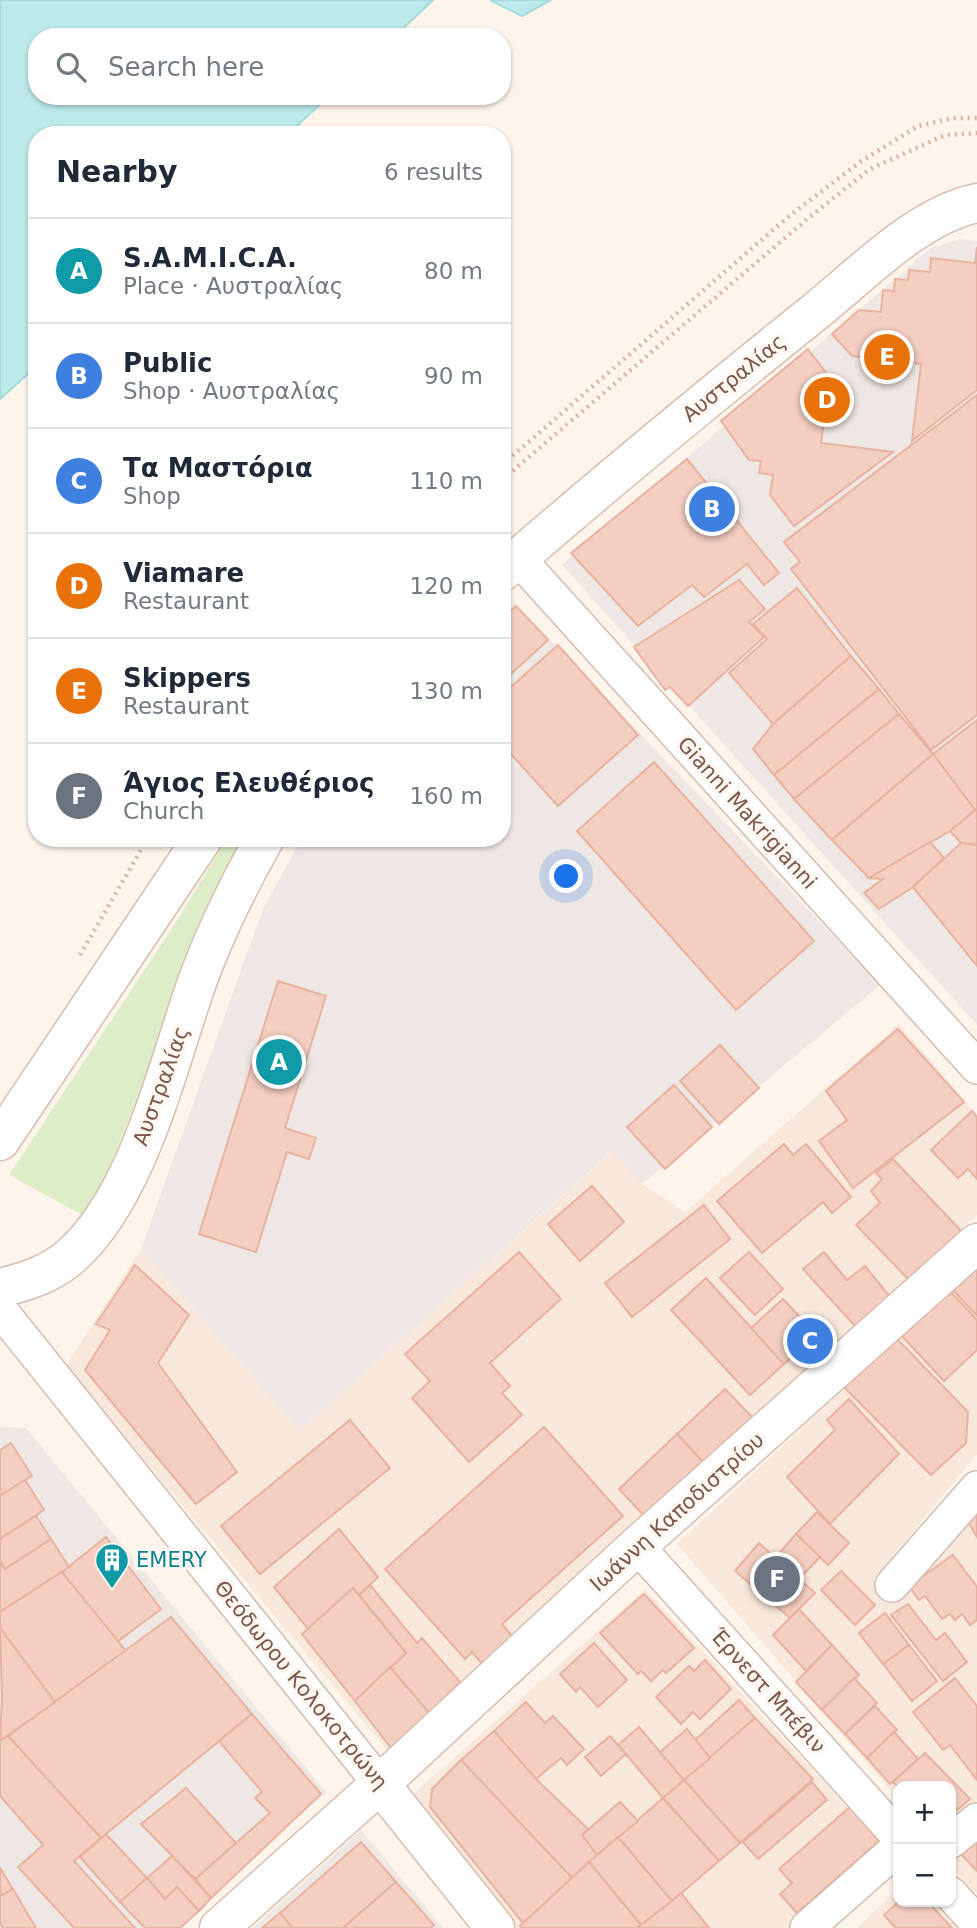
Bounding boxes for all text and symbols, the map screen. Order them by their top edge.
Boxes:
search box [28,28,511,105]
icon: search [52,48,90,86]
text: Search here [108,52,264,82]
text: Nearby [56,154,178,189]
text: 6 results [384,159,483,185]
text: S.A.M.I.C.A. [123,243,297,273]
text: A [70,258,88,284]
text: 80 m [424,258,483,284]
text: Place · Αυστραλίας [123,273,343,299]
street label: Αυστραλίας [678,329,790,427]
pin: E [864,331,910,383]
text: Public [123,348,212,378]
text: B [70,363,88,389]
text: 90 m [424,363,483,389]
pin: D [804,374,850,426]
text: Shop · Αυστραλίας [123,378,340,404]
text: Τα Μαστόρια [123,453,313,483]
text: C [71,468,87,494]
text: 110 m [409,468,483,494]
text: Shop [123,483,181,509]
pin: B [689,483,735,535]
text: Viamare [123,558,244,588]
text: D [69,573,89,599]
text: 120 m [409,573,483,599]
text: Restaurant [123,588,249,614]
text: Skippers [123,663,251,693]
text: E [71,678,87,704]
text: 130 m [409,678,483,704]
text: Restaurant [123,693,249,719]
street label: Gianni Makrigianni [672,732,822,894]
text: Άγιος Ελευθέριος [123,768,375,798]
text: F [71,783,87,809]
text: 160 m [409,783,483,809]
text: Church [123,798,204,824]
your location [549,859,583,893]
street label: Αυστραλίας [128,1023,194,1149]
pin: A [256,1036,302,1088]
pin: C [787,1315,833,1367]
street label: Ιωάννη Καποδιστρίου [585,1428,769,1596]
building icon: EMERY [93,1541,131,1590]
place label: EMERY [136,1548,207,1572]
pin: F [754,1553,800,1605]
street label: Θεόδωρου Κολοκοτρώνη [209,1576,393,1794]
street label: Έρνεστ Μπέβιν [705,1623,830,1758]
map controls [893,1781,956,1907]
button: + [893,1781,956,1844]
button: − [893,1844,956,1907]

